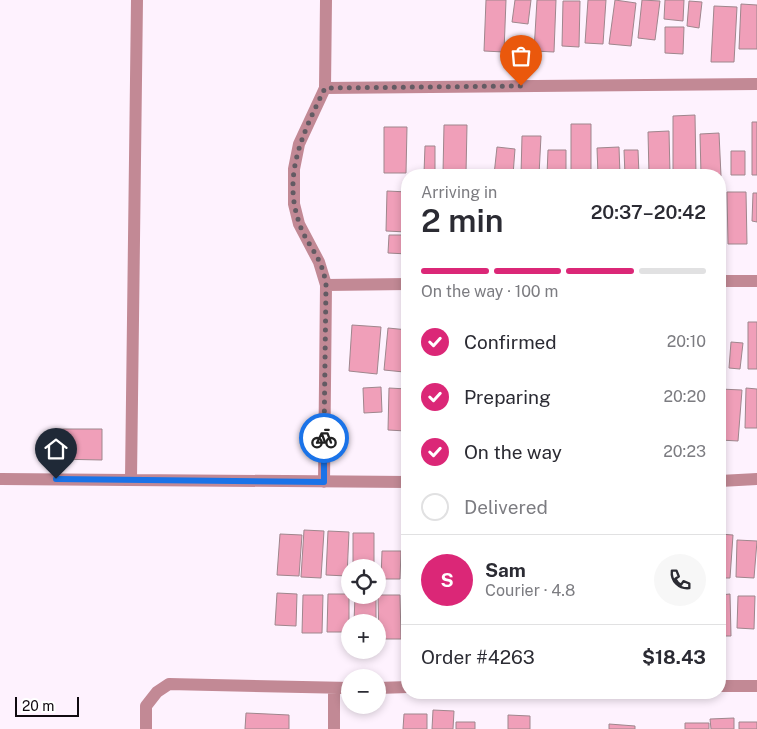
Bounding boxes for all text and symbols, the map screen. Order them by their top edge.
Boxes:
pin [500,35,542,86]
icon: bag [507,42,535,70]
text: Arriving in [421,183,497,202]
text: 20:37–20:42 [591,201,706,223]
text: 2 min [421,202,504,239]
text: On the way · 100 m [421,282,558,301]
icon: check [421,328,449,356]
text: Confirmed [464,331,557,353]
text: 20:10 [667,332,706,351]
icon: check [421,383,449,411]
text: Preparing [464,386,551,408]
text: 20:20 [663,387,706,406]
courier [299,413,349,463]
icon: bike [310,424,338,452]
pin [35,428,77,479]
icon: home [42,435,70,463]
icon: check [421,438,449,466]
text: On the way [464,441,562,463]
text: 20:23 [663,442,706,461]
text: Delivered [464,496,548,518]
button: phone [654,554,706,606]
map controls [341,559,386,714]
button: locate [341,559,386,604]
text: Sam [485,559,526,581]
text: S [440,569,454,591]
text: Courier · 4.8 [485,581,575,600]
button: + [341,614,386,659]
text: Order #4263 [421,646,535,668]
text: $18.43 [642,646,706,668]
button: − [341,669,386,714]
scale bar [15,694,79,717]
text: 20 m [22,698,54,714]

